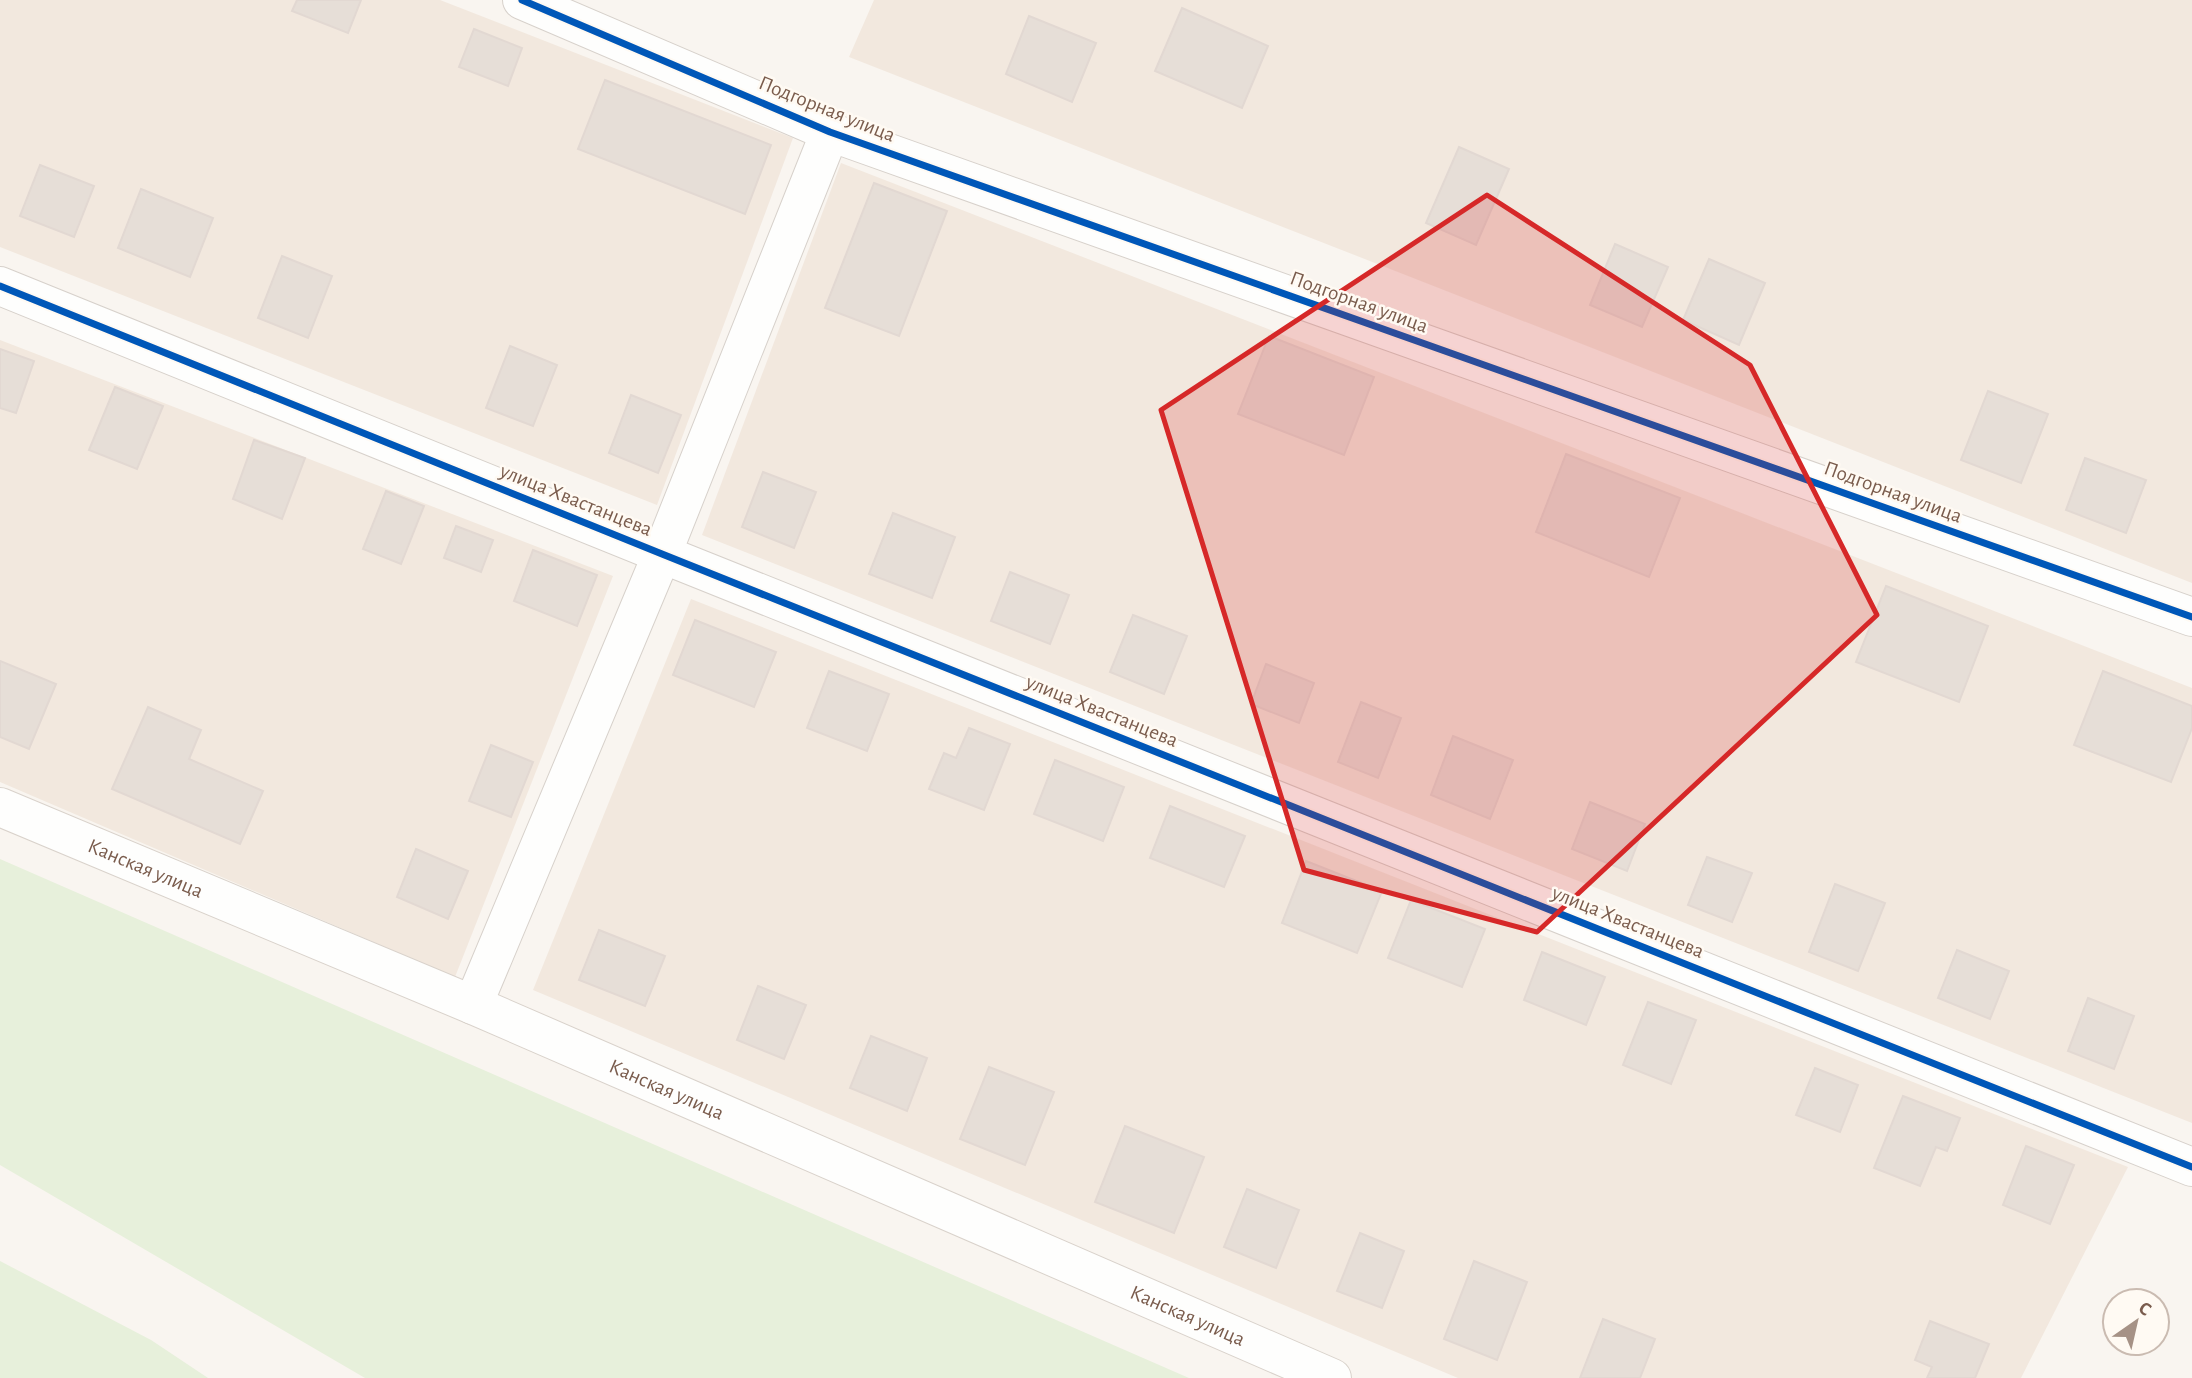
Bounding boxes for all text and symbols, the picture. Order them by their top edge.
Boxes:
street label: Подгорная улица [756,72,899,146]
street label: Подгорная улица [1287,267,1431,337]
street label: Подгорная улица [1821,457,1965,527]
street label: улица Хвастанцева [496,460,655,540]
street label: улица Хвастанцева [1022,671,1181,751]
street label: Канская улица [85,835,207,902]
street label: улица Хвастанцева [1548,882,1707,962]
street label: Канская улица [606,1055,728,1123]
street label: Канская улица [1127,1281,1249,1350]
north arrow [2101,1287,2171,1357]
text: С [2135,1298,2154,1320]

